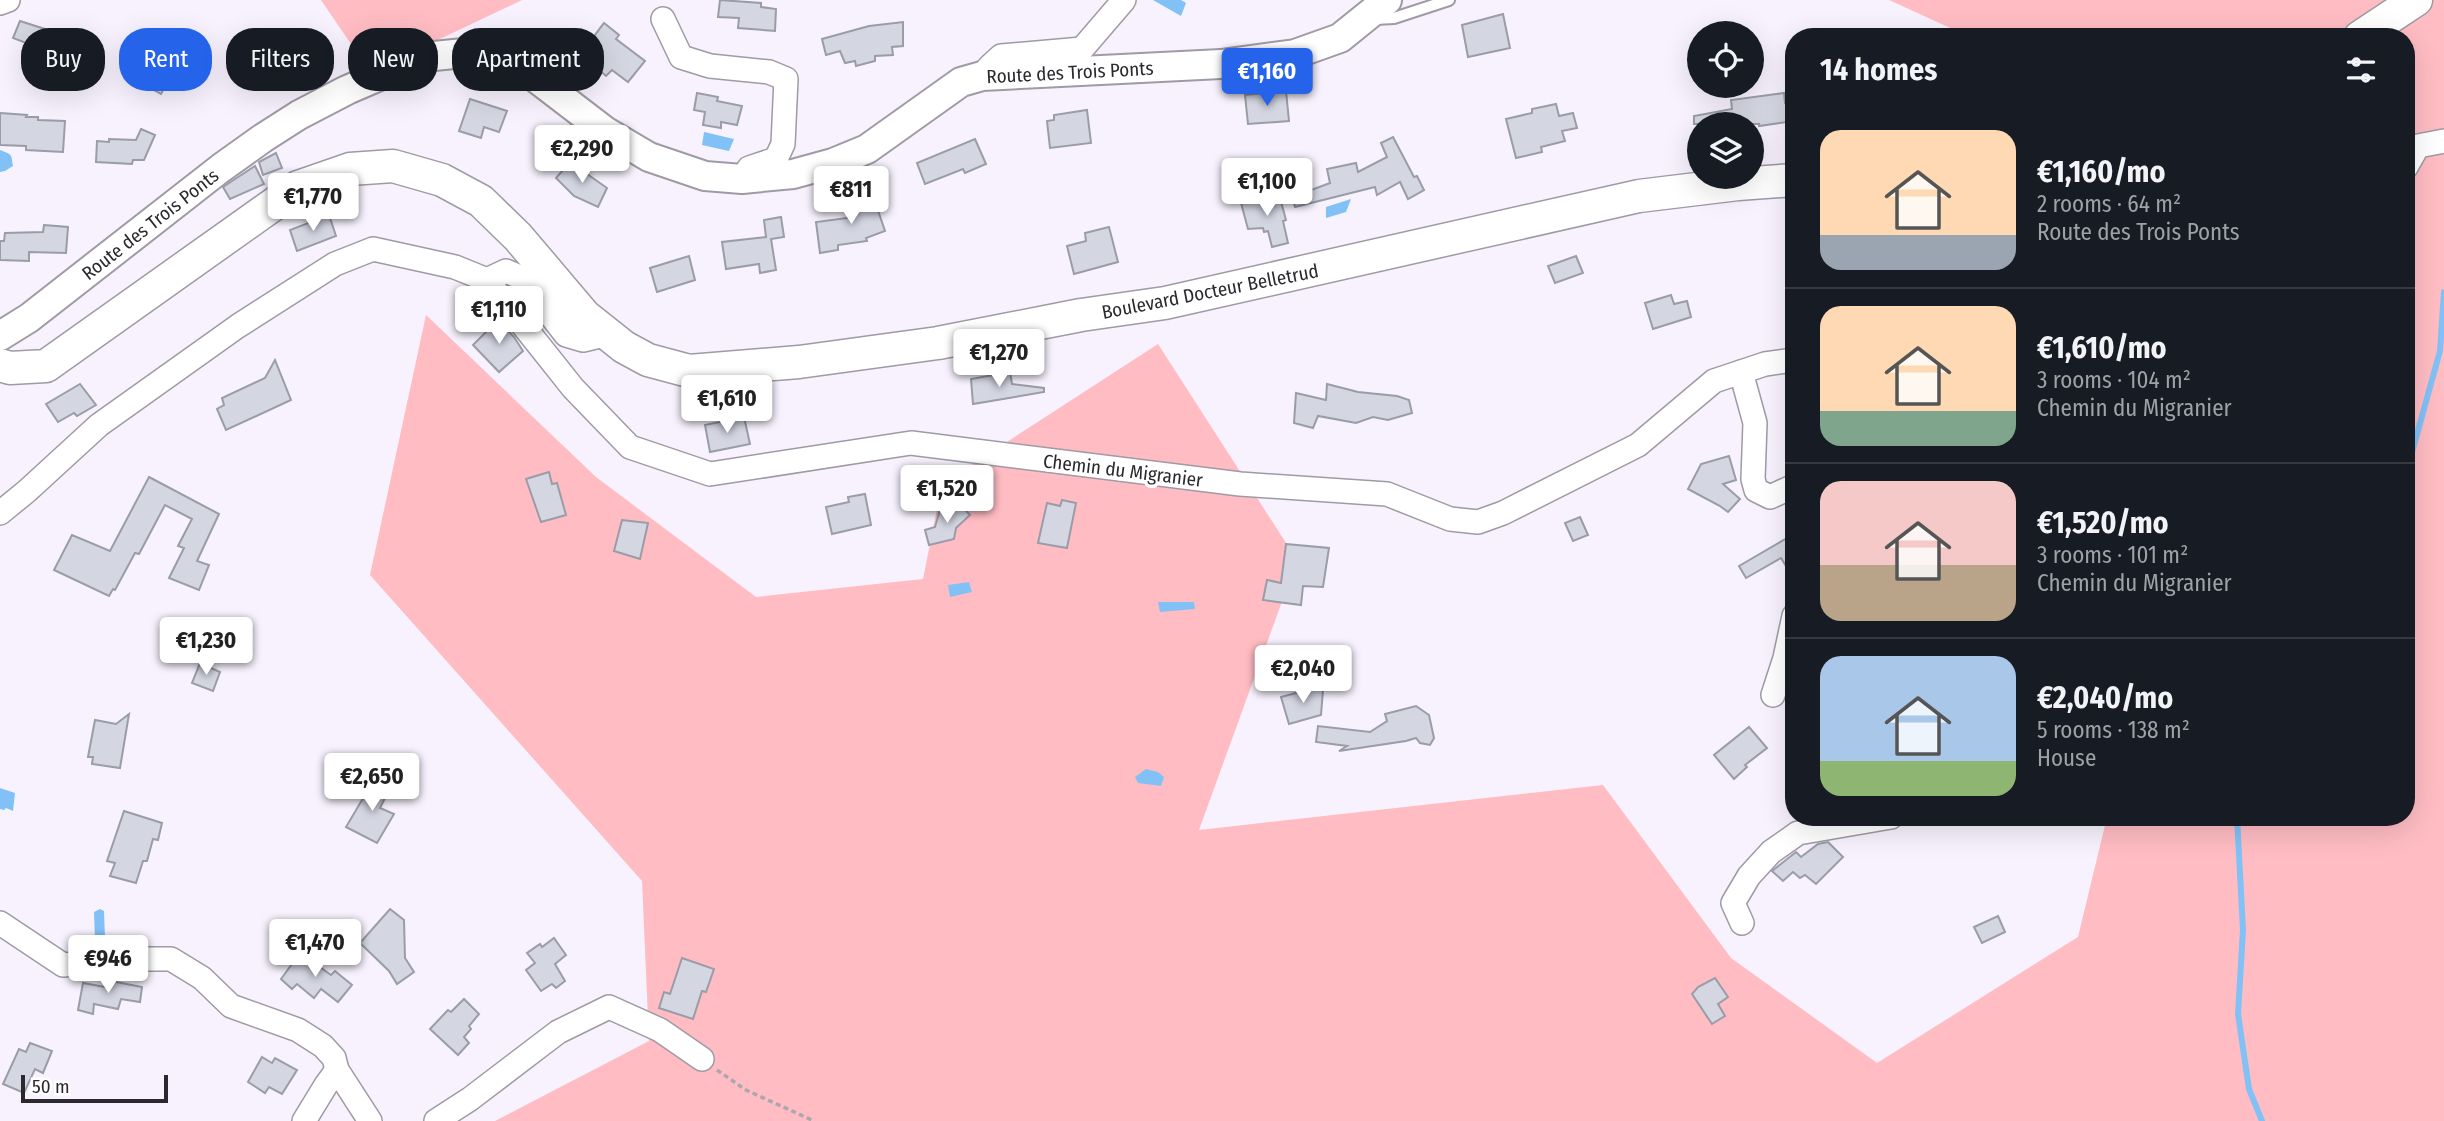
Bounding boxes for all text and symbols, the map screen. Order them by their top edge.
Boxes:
map controls [1687,21,1764,189]
button: locate [1687,21,1764,98]
chip: Buy [21,28,105,91]
chip: Rent [119,28,212,91]
chip: Filters [226,28,334,91]
chip: New [348,28,438,91]
chip: Apartment [452,28,604,91]
pin: €1,160 [1210,48,1324,108]
icon: filters [2342,51,2380,89]
text: 14 homes [1820,52,1937,88]
street label: Route des Trois Ponts [986,57,1154,88]
text: €1,160 [1238,57,1296,85]
button: layers [1687,112,1764,189]
pin: €2,290 [525,125,639,185]
text: €2,290 [551,134,613,162]
text: €1,160/mo [2037,154,2165,190]
pin: €1,100 [1210,158,1324,218]
icon: home [1876,158,1960,242]
street label: Route des Trois Ponts [77,164,223,285]
pin: €811 [810,166,892,226]
text: €1,100 [1237,167,1297,195]
pin: €1,770 [256,174,370,233]
text: €811 [830,175,872,203]
text: €1,770 [284,182,342,210]
text: 2 rooms · 64 m² [2037,190,2181,218]
text: Route des Trois Ponts [2037,218,2240,246]
street label: Boulevard Docteur Belletrud [1100,259,1320,324]
pin: €1,110 [442,286,556,346]
text: €1,110 [471,295,527,323]
pin: €1,270 [942,330,1056,389]
text: €1,610/mo [2037,330,2167,366]
icon: home [1876,334,1960,418]
text: €1,270 [969,338,1029,366]
text: 3 rooms · 104 m² [2037,366,2191,394]
pin: €1,610 [670,376,784,435]
text: €1,610 [697,384,757,412]
text: Chemin du Migranier [2037,394,2232,422]
street label: Chemin du Migranier [1042,449,1204,492]
pin: €1,520 [890,466,1004,525]
text: €1,520 [916,474,978,502]
text: €1,520/mo [2037,505,2169,541]
icon: home [1876,509,1960,593]
text: 3 rooms · 101 m² [2037,541,2188,569]
text: Chemin du Migranier [2037,569,2232,597]
pin: €1,230 [149,618,263,677]
text: €1,230 [176,626,236,654]
pin: €2,040 [1246,646,1360,705]
text: €2,040 [1271,654,1335,682]
text: €2,040/mo [2037,680,2173,716]
icon: home [1876,684,1960,768]
text: 5 rooms · 138 m² [2037,716,2190,744]
text: House [2037,744,2096,772]
pin: €2,650 [315,754,429,813]
text: €2,650 [340,762,404,790]
pin: €1,470 [258,920,372,979]
text: €1,470 [285,928,345,956]
pin: €946 [67,936,149,995]
text: €946 [84,944,132,972]
scale bar [21,1072,168,1104]
text: 50 m [32,1075,70,1098]

